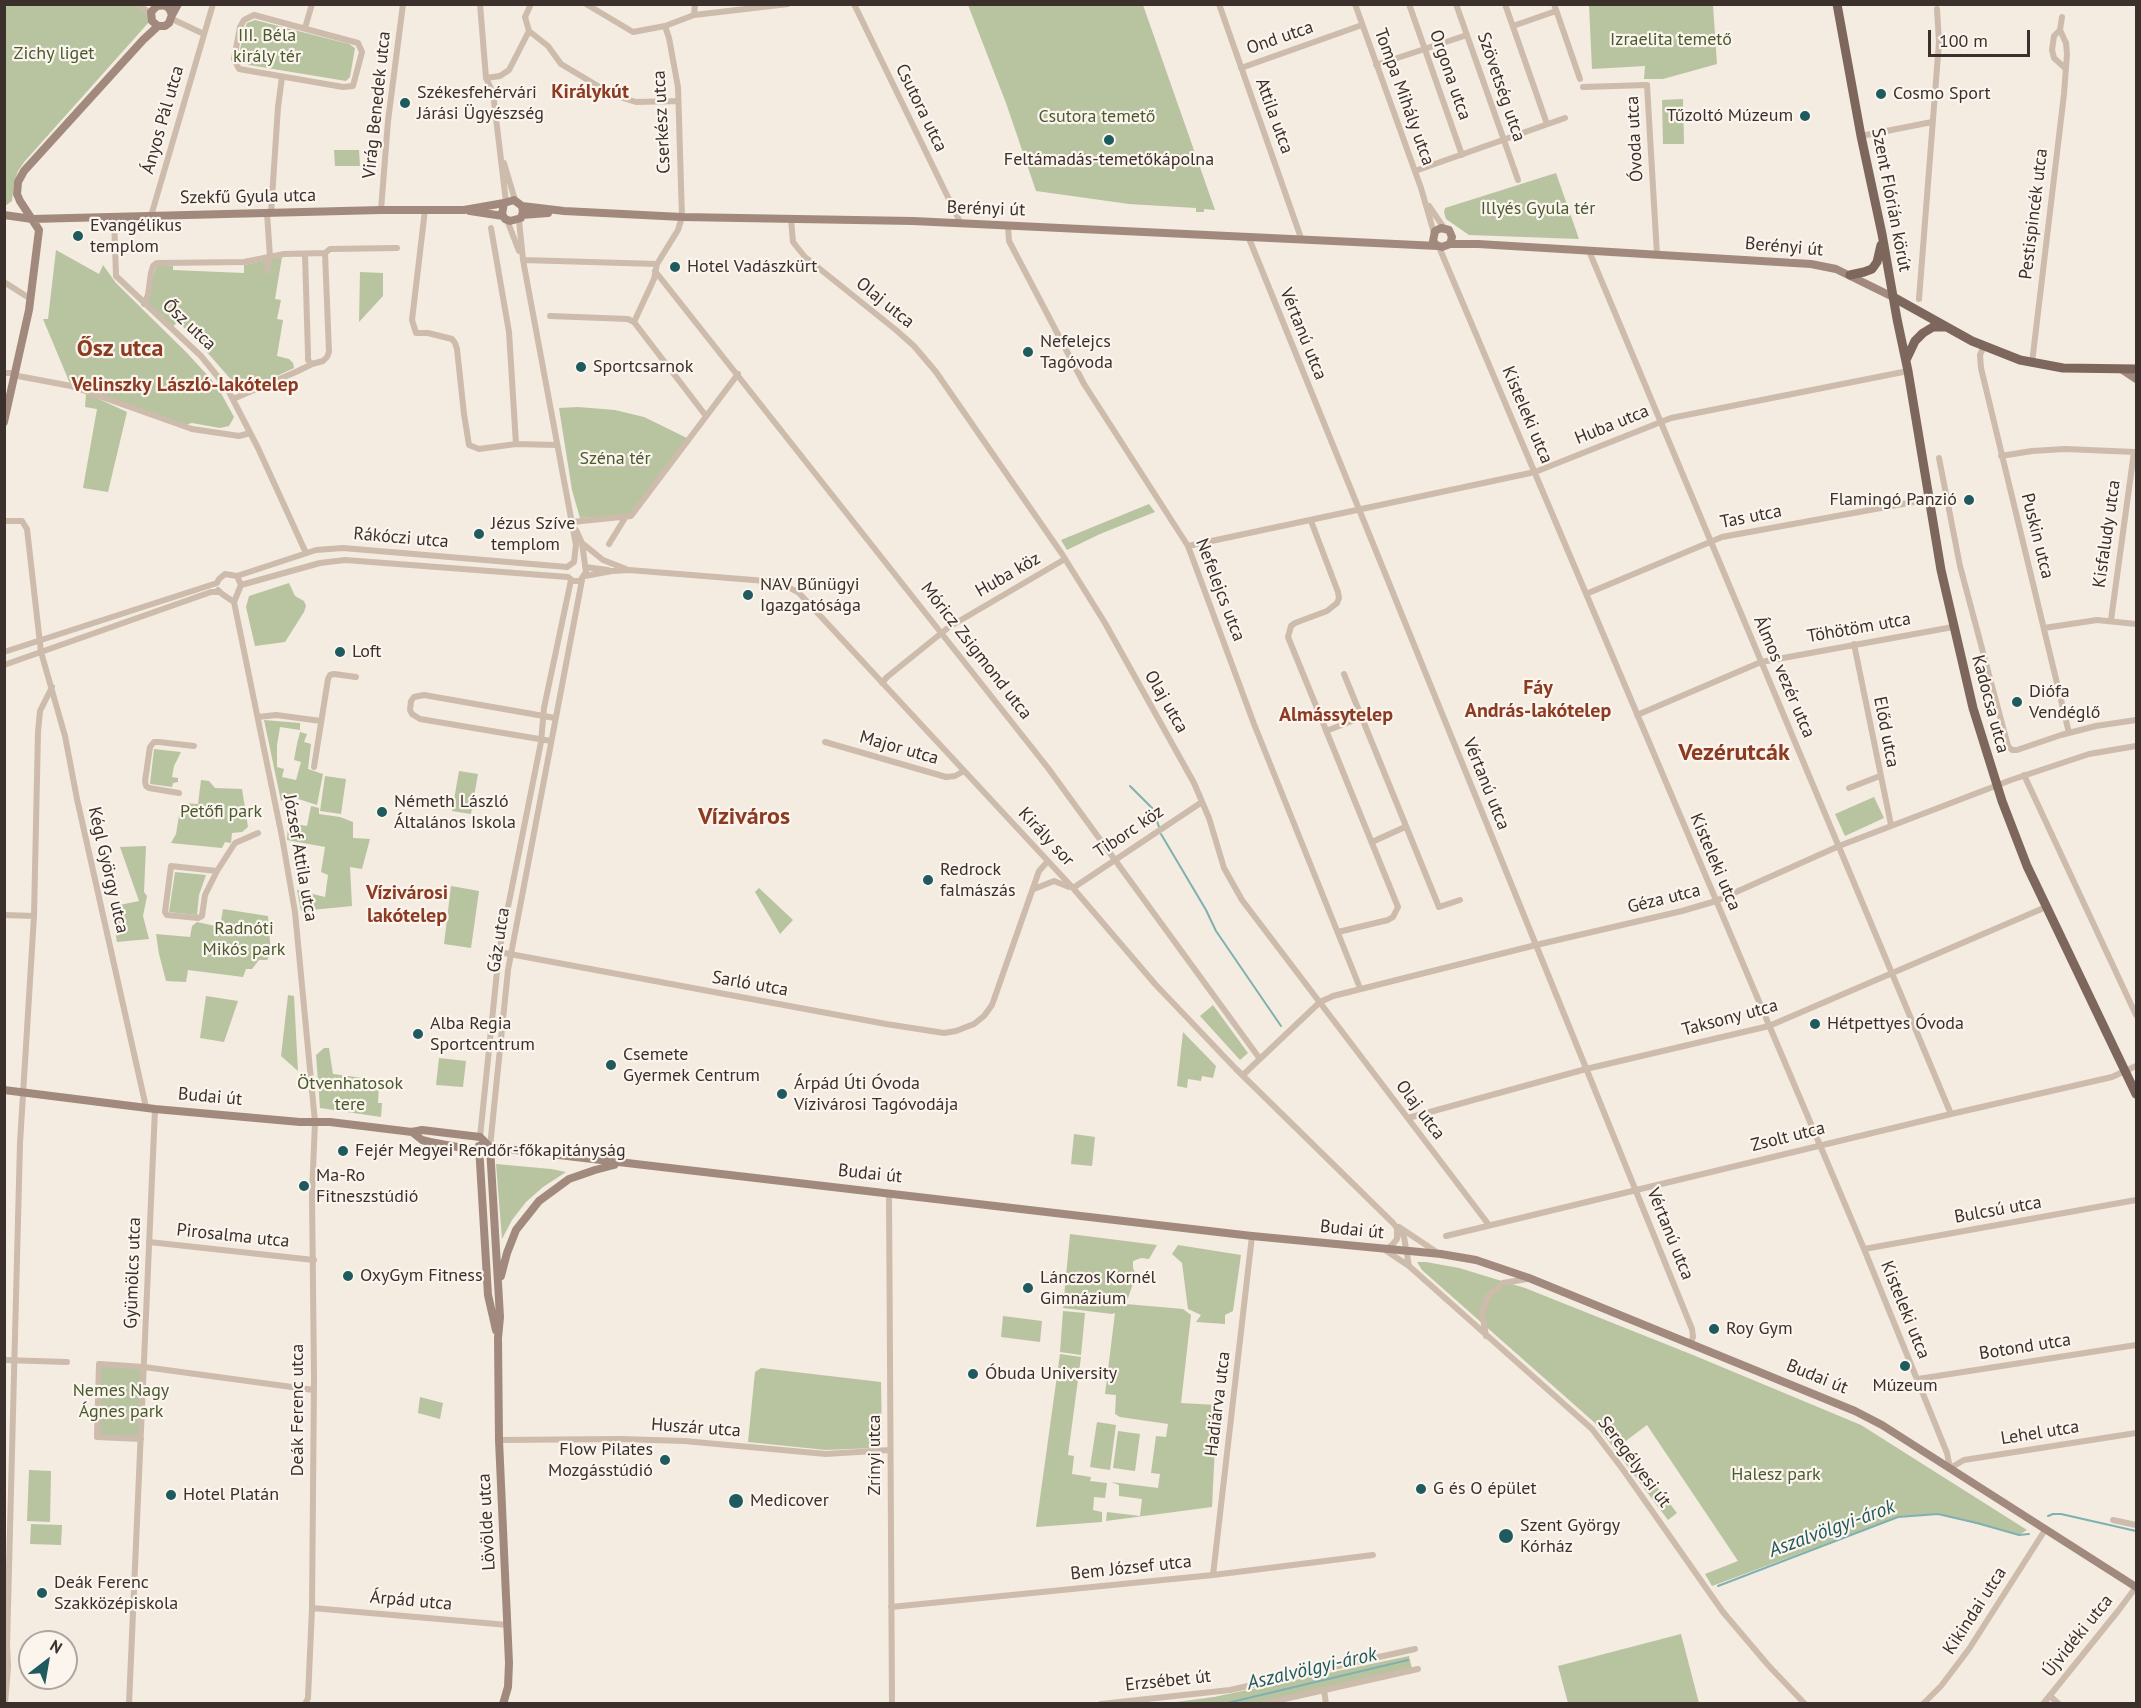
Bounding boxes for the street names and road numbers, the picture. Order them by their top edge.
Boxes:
street label: Ond utca [1244,17,1316,59]
street label: Tompa Mihály utca [1369,25,1439,169]
street label: Orgona utca [1424,27,1476,123]
street label: Virág Benedek utca [359,30,395,180]
street label: Szövetség utca [1472,30,1530,144]
street label: Csutora utca [890,60,952,156]
street label: Ányos Pál utca [137,63,189,177]
street label: Cserkész utca [649,70,675,174]
street label: Attila utca [1250,75,1298,157]
street label: Óvoda utca [1622,95,1648,183]
street label: Szent Flórián körút [1866,126,1916,274]
street label: Pestispincék utca [2015,147,2053,281]
street label: Szekfű Gyula utca [180,185,316,209]
street label: Berényi út [946,197,1026,221]
street label: Berényi út [1744,233,1824,261]
street label: Olaj utca [851,273,919,333]
street label: Vértanú utca [1275,285,1331,383]
street label: Ősz utca [158,295,220,355]
street label: Kisteleki utca [1497,363,1557,467]
street label: Huba utca [1572,400,1652,450]
street label: Kisfaludy utca [2089,479,2125,589]
street label: Puskin utca [2016,491,2058,581]
street label: Tas utca [1718,500,1784,534]
street label: Rákóczi utca [352,523,450,553]
street label: Nefelejcs utca [1191,536,1249,644]
street label: Huba köz [972,548,1044,602]
street label: Móricz Zsigmond utca [916,578,1036,724]
street label: Töhötöm utca [1805,608,1913,648]
street label: Álmos vezér utca [1749,613,1819,741]
street label: Kadocsa utca [1967,653,2013,755]
street label: Olaj utca [1139,667,1193,737]
street label: Előd utca [1869,695,1903,769]
street label: Major utca [857,726,941,770]
street label: Vértanú utca [1458,735,1514,833]
street label: József Attila utca [278,793,322,923]
street label: Tiborc köz [1090,801,1168,863]
street label: Király sor [1013,803,1079,871]
street label: Kégl György utca [83,805,133,935]
street label: Kisteleki utca [1685,810,1745,914]
street label: Géza utca [1625,880,1703,918]
street label: Gáz utca [483,906,515,974]
street label: Sarló utca [710,967,790,1001]
street label: Taksony utca [1680,995,1780,1041]
street label: Olaj utca [1391,1076,1449,1144]
street label: Budai út [177,1083,243,1111]
street label: Zsolt utca [1749,1117,1827,1157]
street label: Budai út [837,1160,903,1188]
street label: Vértanú utca [1642,1185,1698,1283]
street label: Bulcsú utca [1953,1192,2043,1228]
street label: Budai út [1319,1216,1385,1244]
street label: Gyümölcs utca [120,1217,146,1329]
street label: Pirosalma utca [175,1219,291,1253]
street label: Kisteleki utca [1876,1258,1934,1362]
street label: Botond utca [1978,1329,2072,1365]
street label: Deák Ferenc utca [287,1344,309,1476]
street label: Hadiárva utca [1201,1350,1235,1458]
street label: Budai út [1783,1355,1851,1399]
street label: Seregélyesi út [1593,1412,1675,1512]
street label: Huszár utca [650,1414,742,1442]
street label: Zrínyi utca [864,1415,886,1495]
street label: Lehel utca [1999,1416,2081,1450]
street label: Lövölde utca [474,1473,500,1571]
street label: Bem József utca [1069,1551,1193,1585]
street label: Kikindai utca [1939,1563,2011,1659]
street label: Árpád utca [369,1587,453,1615]
street label: Újvidéki utca [2038,1590,2118,1682]
street label: Erzsébet út [1124,1666,1212,1696]

